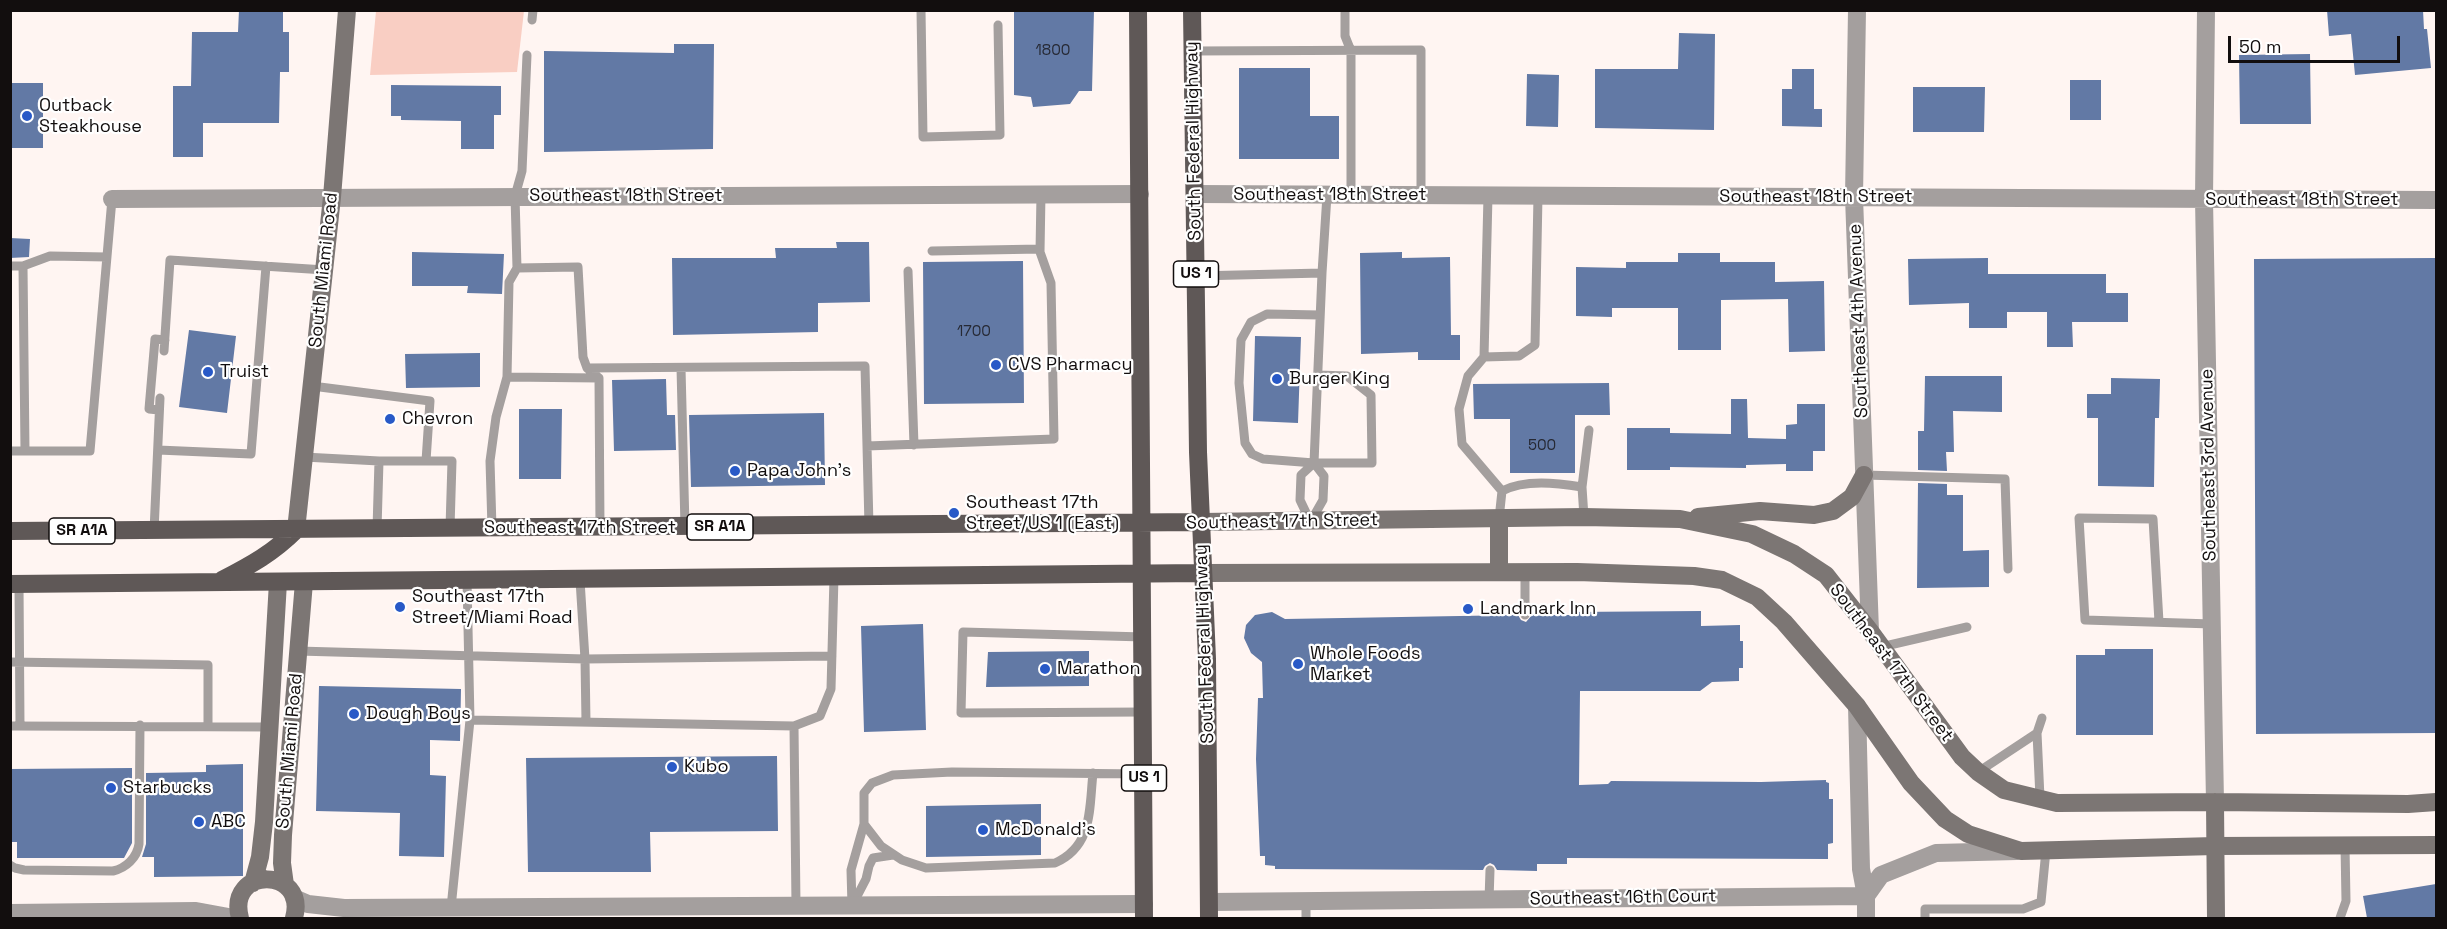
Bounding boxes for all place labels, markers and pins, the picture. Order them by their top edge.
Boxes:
place label: Outback Steakhouse [39,95,142,138]
marker: Outback Steakhouse [20,109,34,123]
place label: CVS Pharmacy [1008,354,1132,376]
marker: CVS Pharmacy [989,358,1003,372]
place label: Truist [220,361,269,383]
marker: Truist [201,365,215,379]
place label: Burger King [1289,368,1390,390]
marker: Burger King [1270,372,1284,386]
place label: Chevron [402,408,473,430]
marker: Chevron [383,412,397,426]
place label: Papa John's [747,460,851,482]
marker: Papa John's [728,464,742,478]
place label: Southeast 17th Street/US 1 (East) [966,492,1119,534]
marker: Southeast 17th Street/US 1 (East) [947,506,961,520]
place label: Southeast 17th Street/Miami Road [412,586,573,628]
place label: Landmark Inn [1480,598,1596,620]
marker: Southeast 17th Street/Miami Road [393,600,407,614]
marker: Landmark Inn [1461,602,1475,616]
place label: Whole Foods Market [1310,643,1421,686]
marker: Whole Foods Market [1291,657,1305,671]
place label: Marathon [1057,658,1141,680]
marker: Marathon [1038,662,1052,676]
place label: Dough Boys [366,703,471,725]
marker: Dough Boys [347,707,361,721]
place label: Kubo [684,756,729,778]
marker: Kubo [665,760,679,774]
place label: Starbucks [123,777,212,799]
marker: Starbucks [104,781,118,795]
place label: ABC [211,811,246,833]
marker: ABC [192,815,206,829]
place label: McDonald's [995,819,1096,841]
marker: McDonald's [976,823,990,837]

